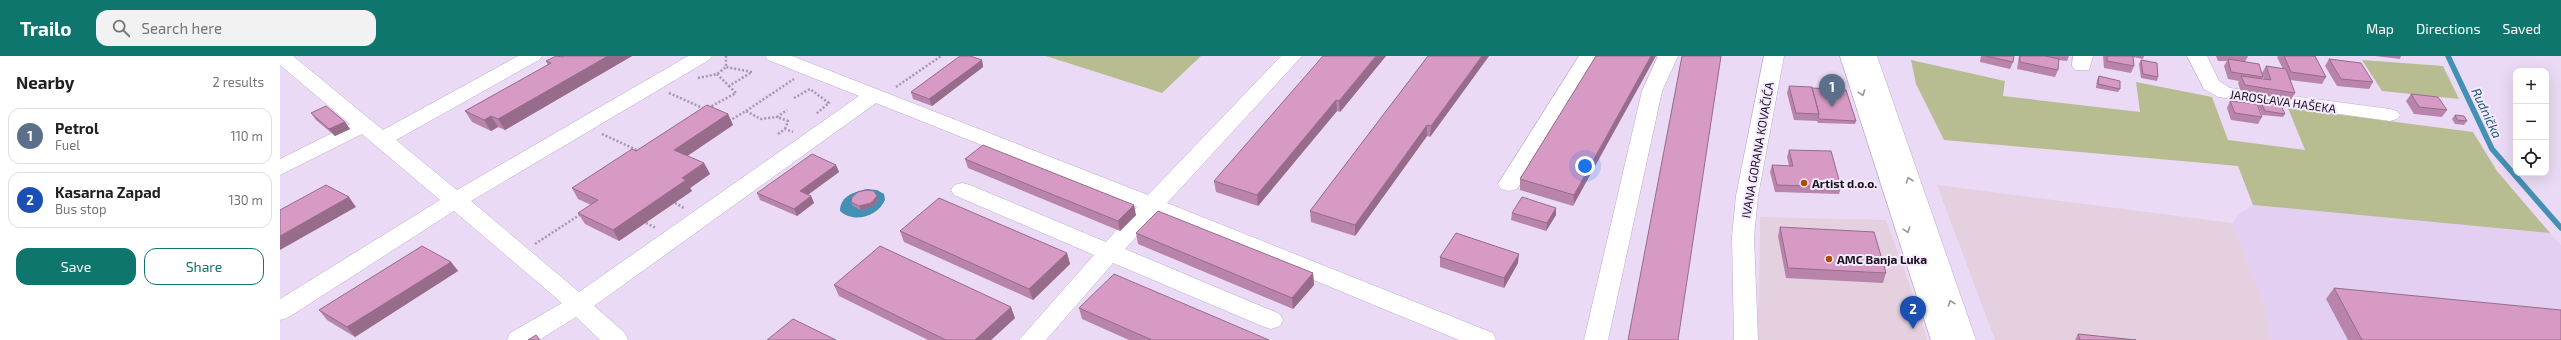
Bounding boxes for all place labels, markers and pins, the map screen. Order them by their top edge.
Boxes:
pin: 1 [1819,74,1845,107]
place label: Artist d.o.o. [1812,176,1877,190]
marker: Artist d.o.o. [1799,178,1809,188]
place label: AMC Banja Luka [1837,252,1927,267]
marker: AMC Banja Luka [1824,254,1834,264]
pin: 2 [1900,296,1926,329]

